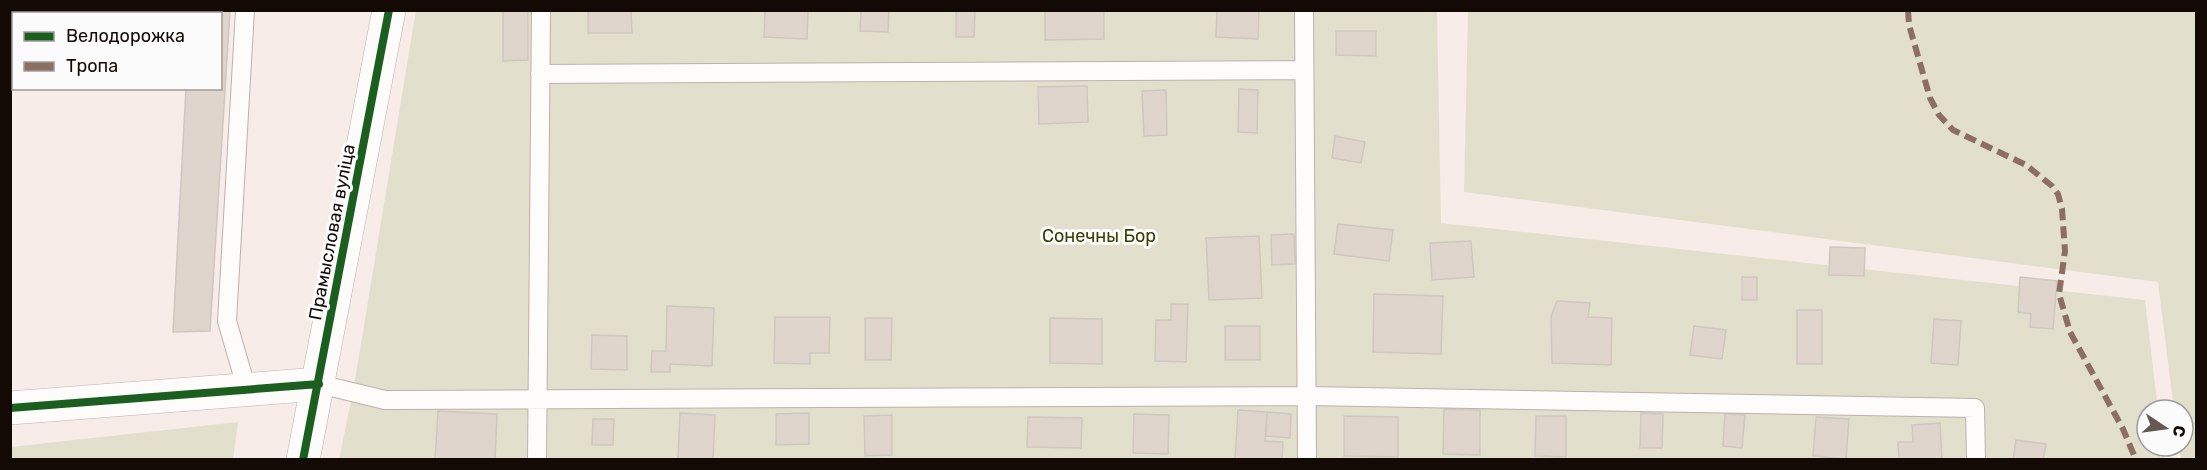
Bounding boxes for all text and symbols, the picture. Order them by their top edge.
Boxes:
legend [12,12,222,90]
text: Велодорожка [66,25,185,47]
text: Тропа [66,55,118,77]
street label: Прамысловая вуліца [304,142,360,322]
park label: Сонечны Бор [1042,225,1156,247]
north arrow [2135,398,2195,458]
text: С [2169,424,2190,439]

